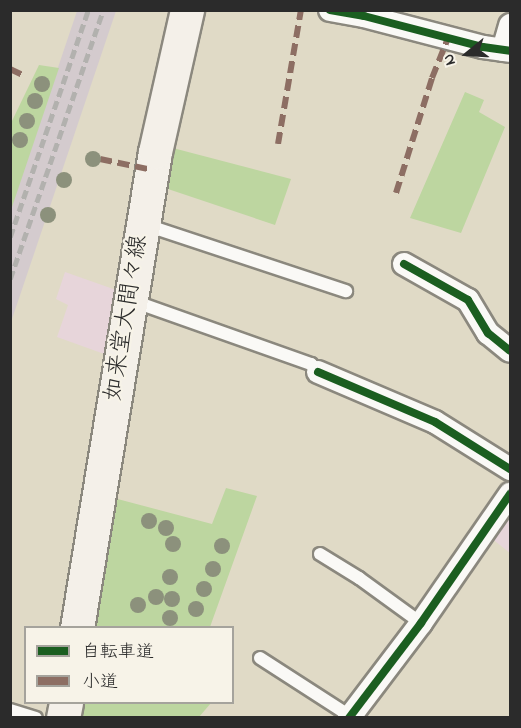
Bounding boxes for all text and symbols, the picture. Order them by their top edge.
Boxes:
north arrow [437,24,497,84]
text: N [437,51,463,68]
street label: 如来堂大間々線 [100,233,154,403]
legend [24,626,234,704]
text: 自転車道 [82,640,154,666]
text: 小道 [82,670,118,696]

